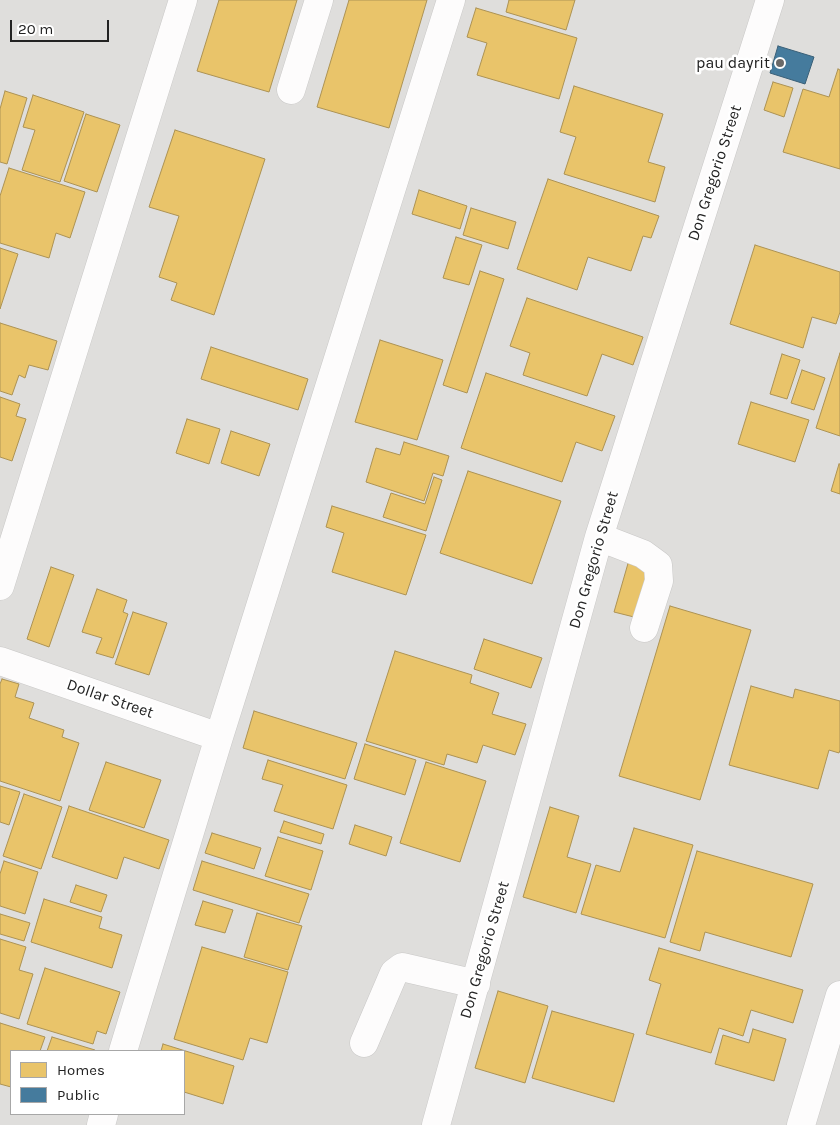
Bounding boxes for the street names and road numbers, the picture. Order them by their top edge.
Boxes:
street label: Don Gregorio Street [684,103,746,243]
street label: Don Gregorio Street [565,489,623,631]
street label: Dollar Street [64,675,156,723]
street label: Don Gregorio Street [456,879,514,1021]

